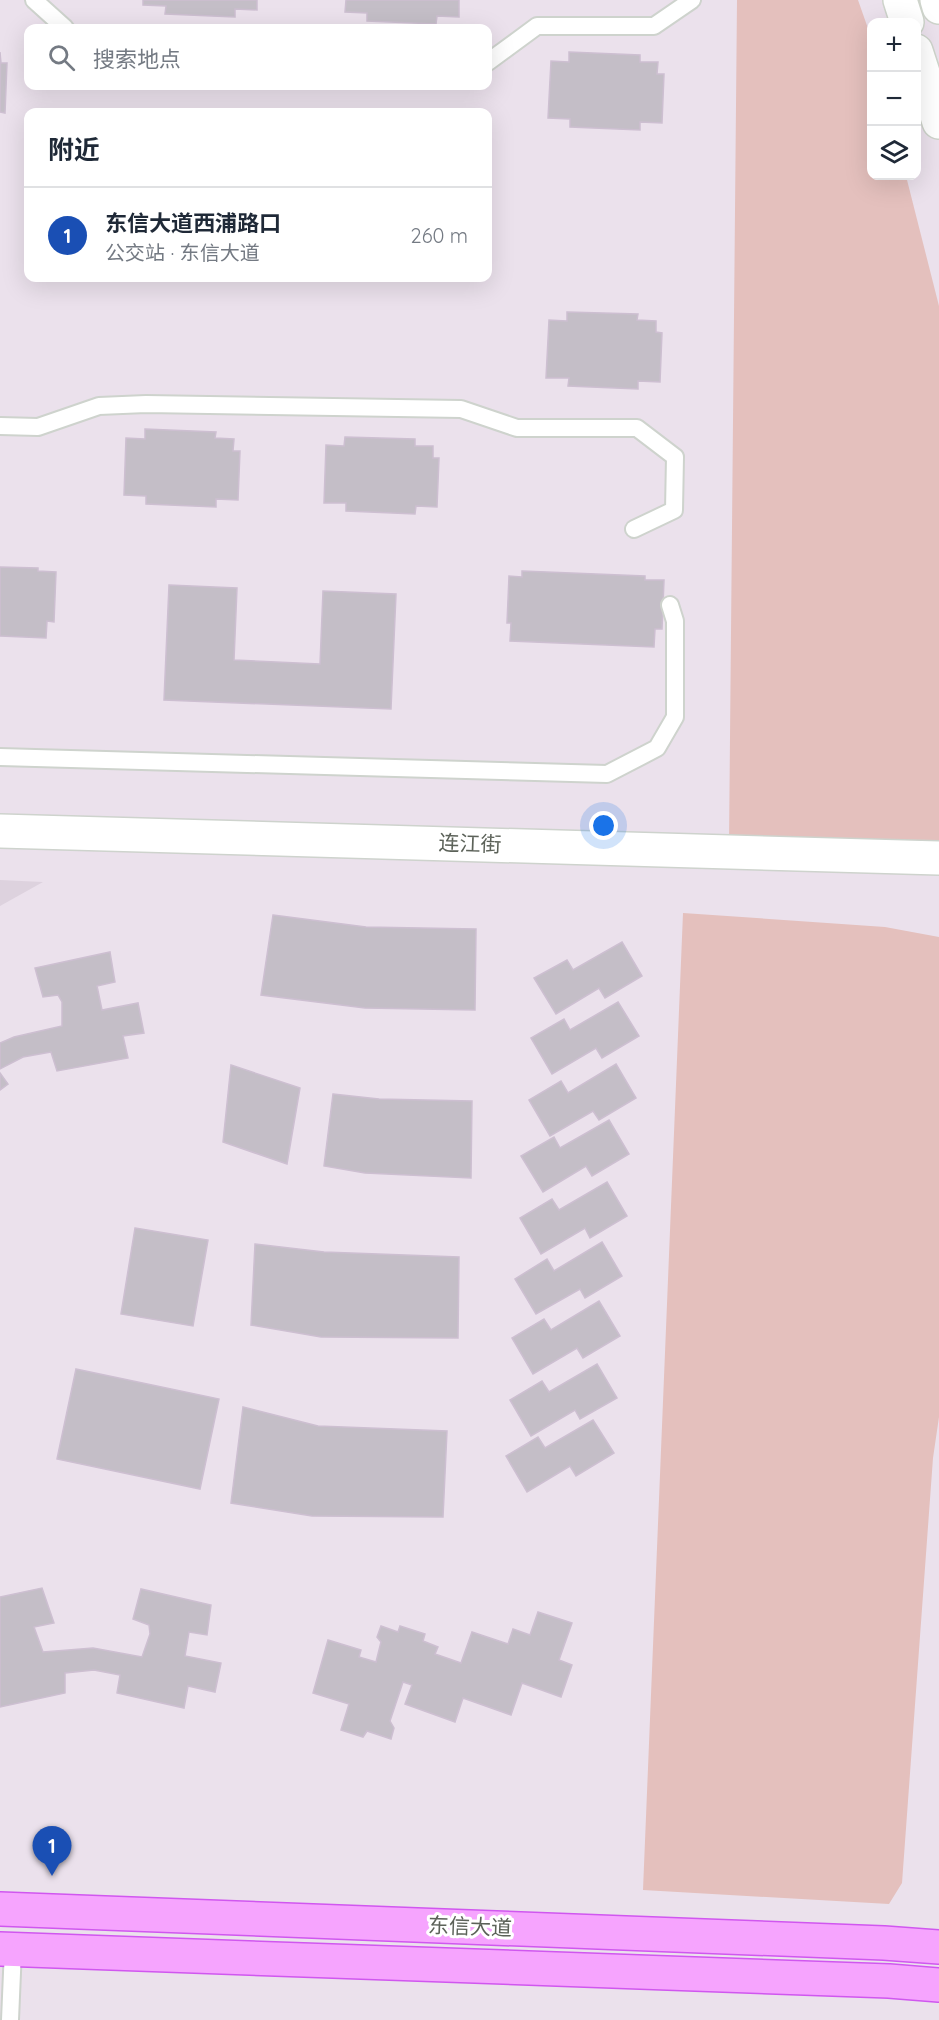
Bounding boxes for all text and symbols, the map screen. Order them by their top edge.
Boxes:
map controls [867,18,921,180]
button: + [867,18,921,72]
search box [24,24,492,90]
icon: search [45,41,78,74]
text: 搜索地点 [93,45,181,73]
button: − [867,72,921,126]
button: layers [867,126,921,180]
text: 附近 [48,133,100,166]
text: 东信大道西浦路口 [105,209,281,237]
text: 1 [64,223,71,248]
text: 260 m [411,223,468,248]
text: 公交站 · 东信大道 [105,240,260,265]
your location [589,811,618,840]
street label: 连江街 [438,829,502,857]
pin: 1 [32,1826,72,1876]
street label: 东信大道 [428,1912,512,1940]

